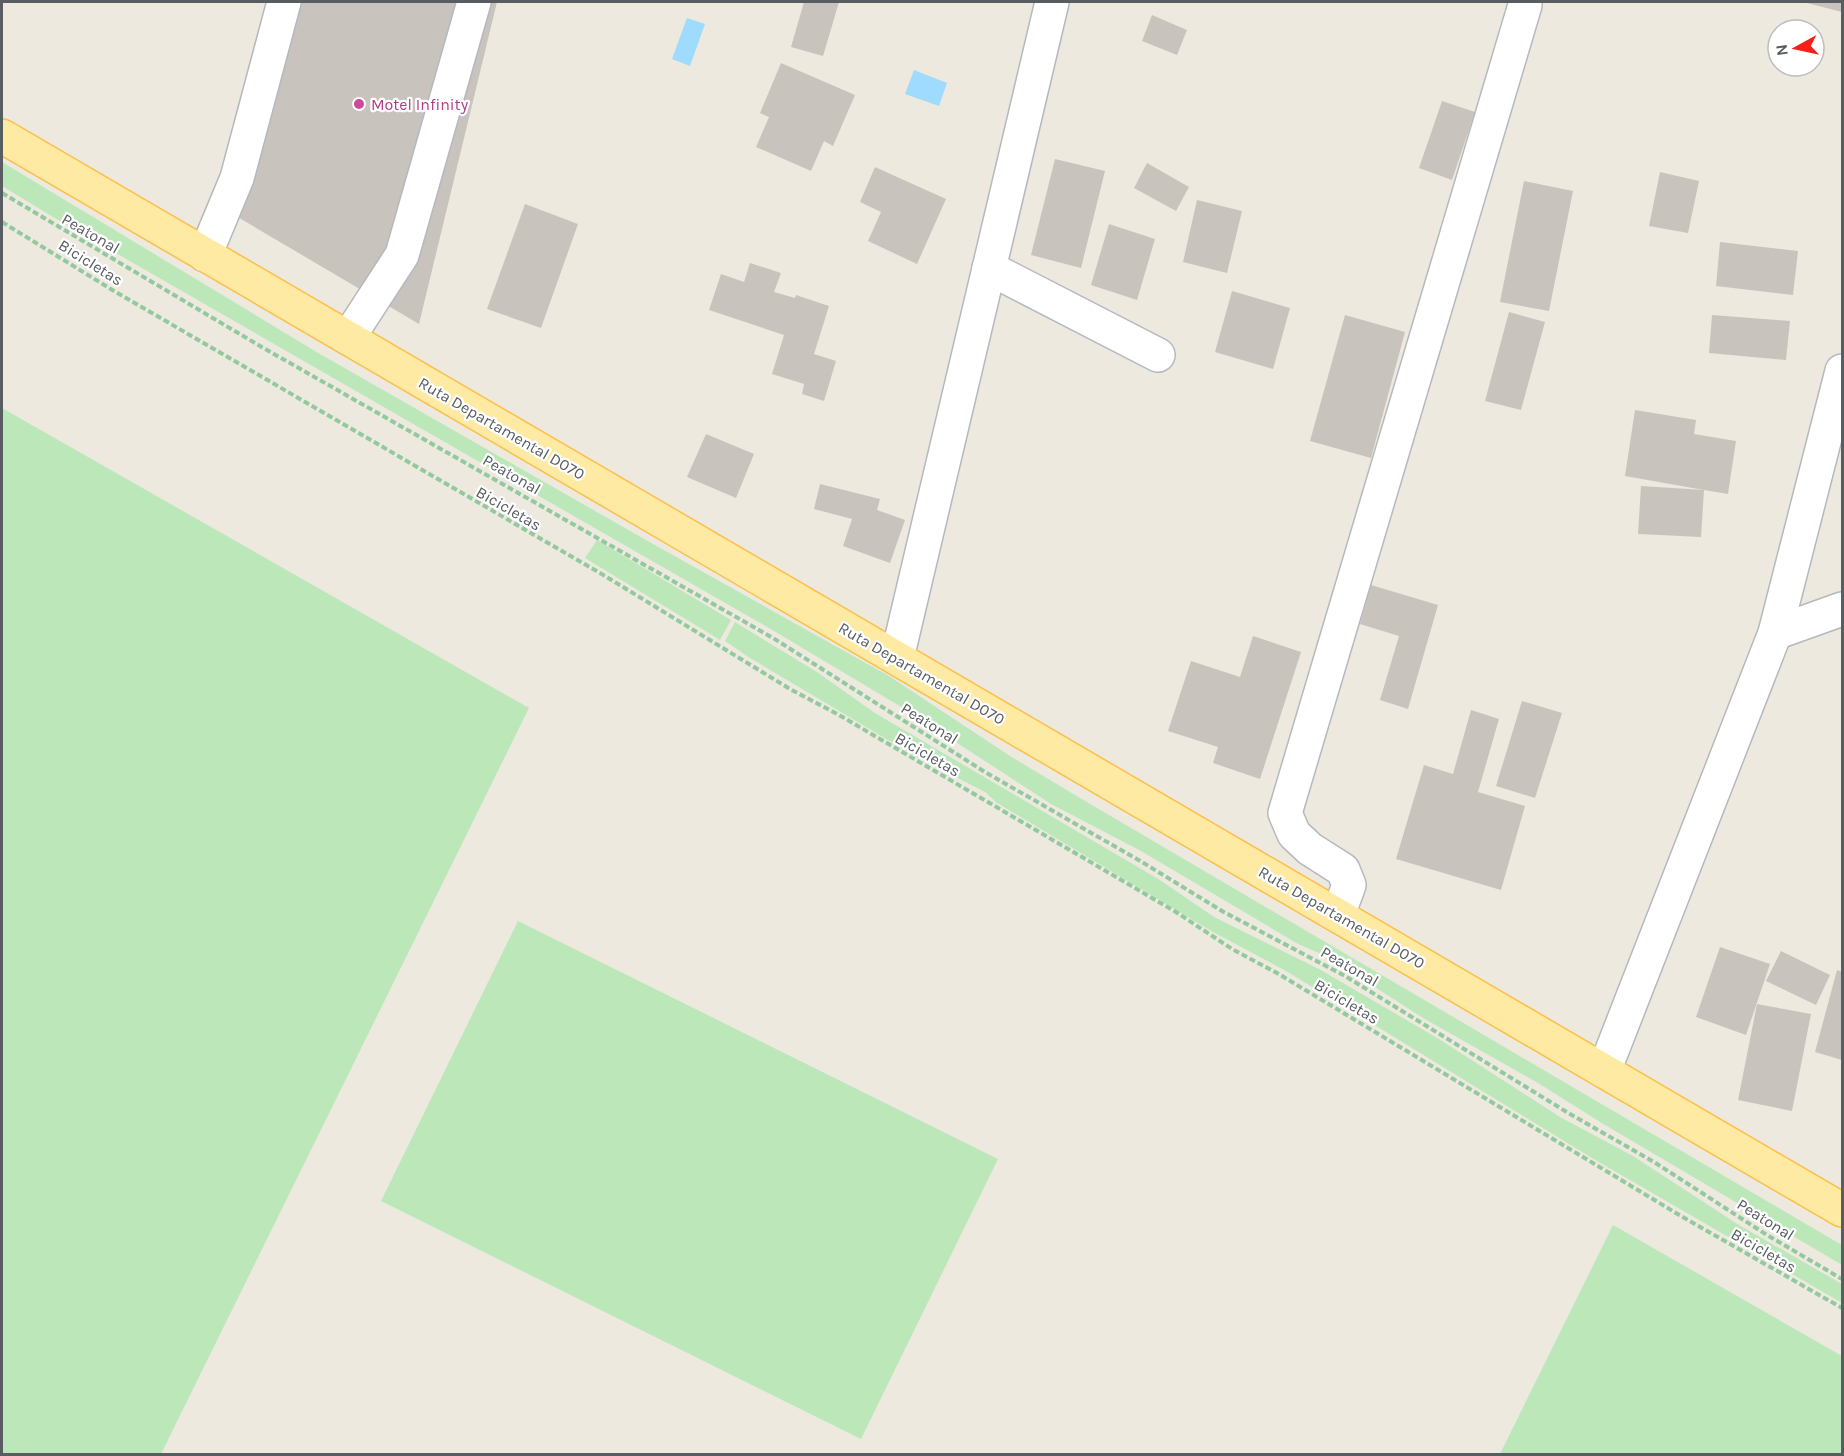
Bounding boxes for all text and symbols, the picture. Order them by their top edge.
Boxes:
north arrow [1766,18,1826,78]
text: N [1771,43,1792,57]
place label: Motel Infinity [371,95,469,114]
marker: Motel Infinity [352,97,366,111]
street label: Peatonal [58,209,123,258]
street label: Bicicletas [55,235,126,290]
street label: Ruta Departamental D070 [415,373,588,484]
street label: Peatonal [479,450,544,499]
street label: Bicicletas [473,482,545,535]
street label: Ruta Departamental D070 [835,618,1008,729]
street label: Peatonal [898,699,962,748]
street label: Bicicletas [892,728,964,781]
street label: Ruta Departamental D070 [1255,862,1428,973]
street label: Peatonal [1317,942,1382,991]
street label: Bicicletas [1311,975,1382,1028]
street label: Peatonal [1734,1195,1798,1244]
street label: Bicicletas [1728,1224,1800,1277]

